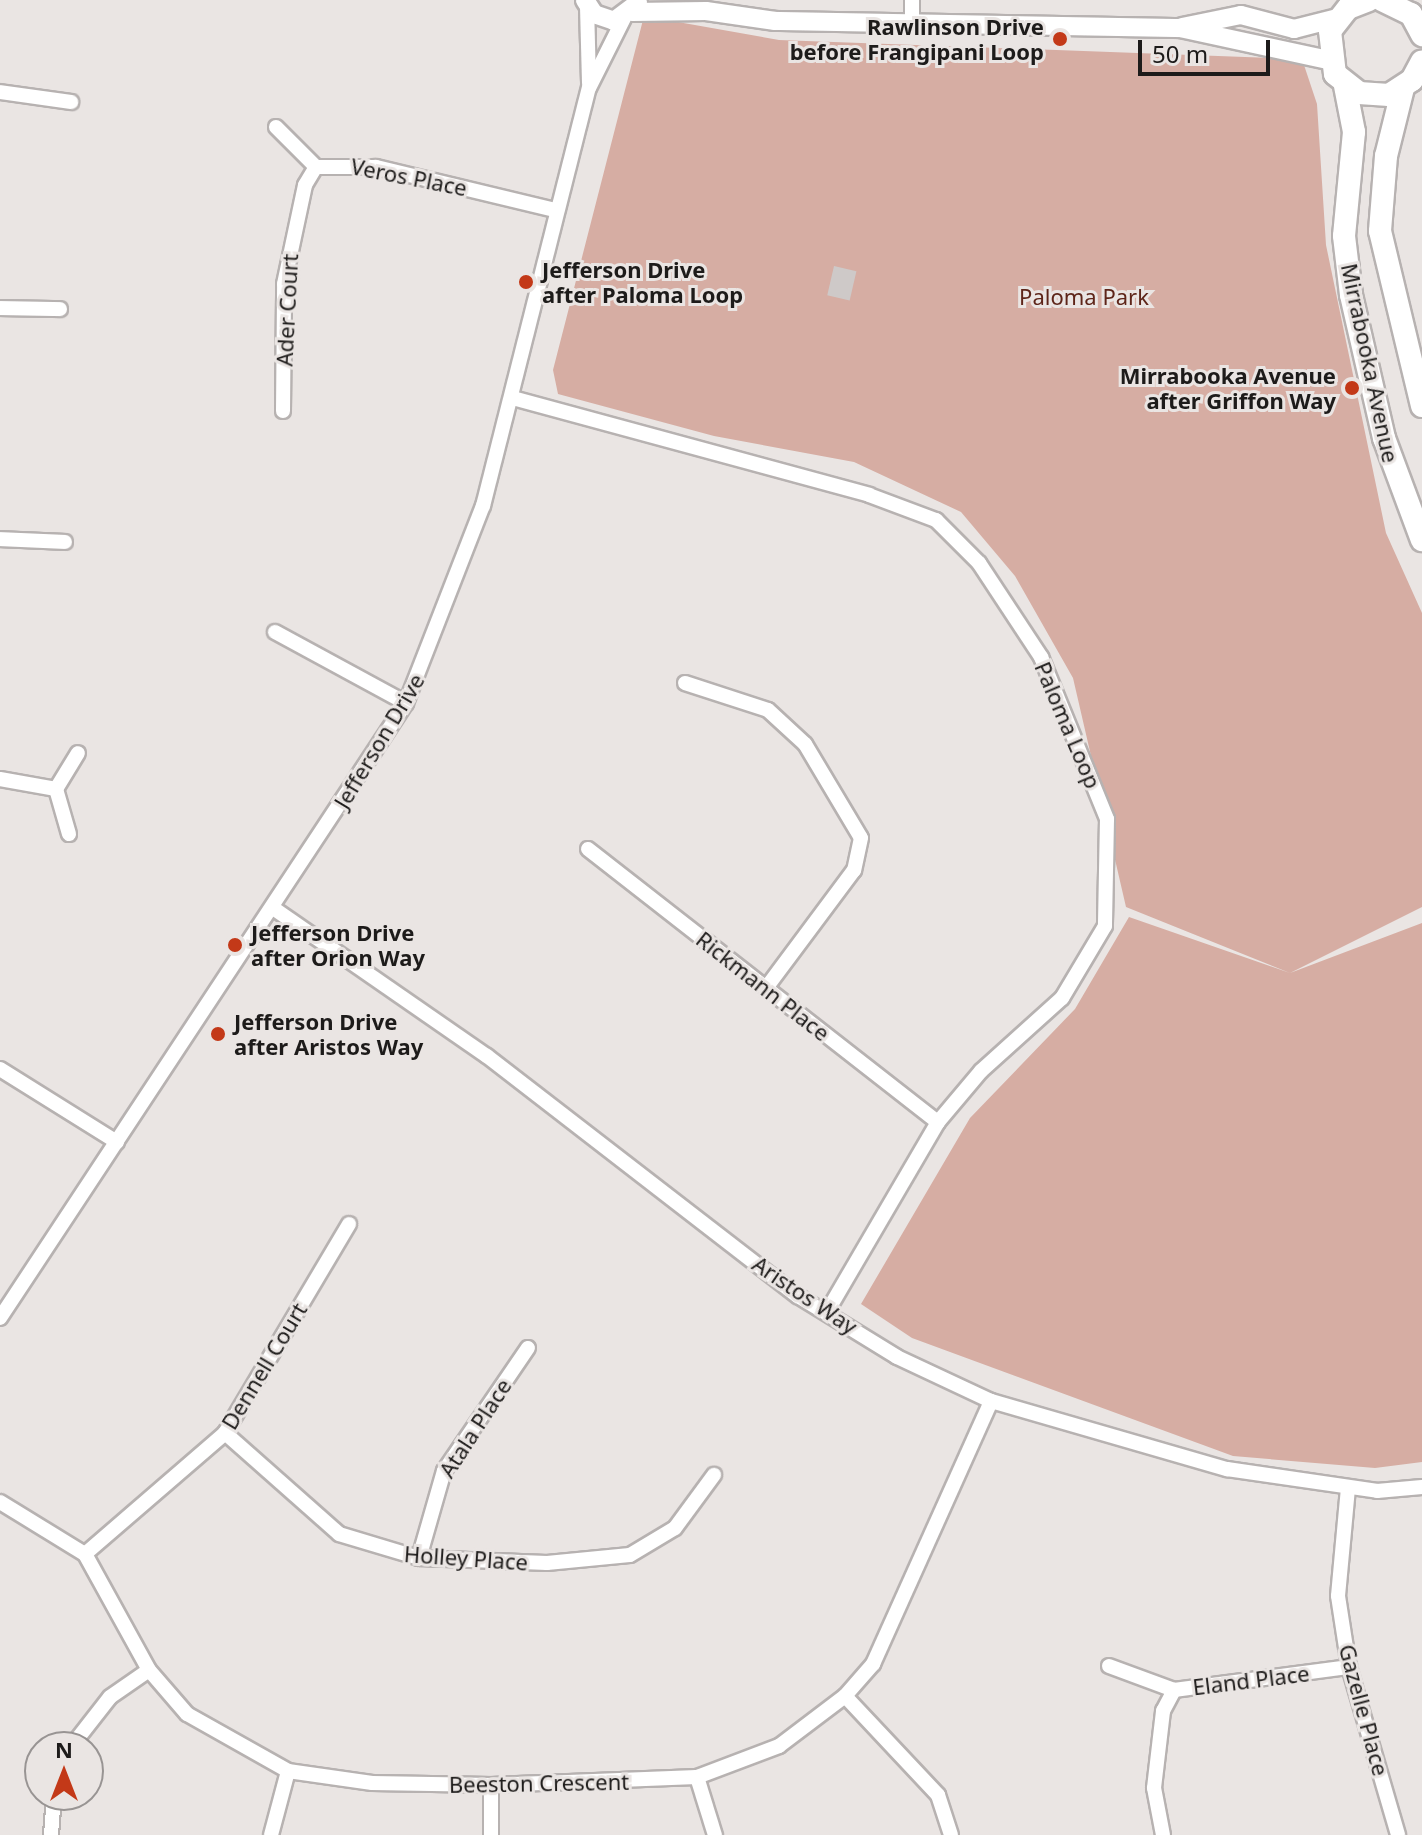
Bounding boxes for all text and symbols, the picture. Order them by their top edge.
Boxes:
place label: Rawlinson Drive before Frangipani Loop [790,13,1044,64]
scale bar [1142,24,1274,74]
marker: Rawlinson Drive before Frangipani Loop [1051,30,1069,48]
text: 50 m [1152,37,1208,70]
street label: Veros Place [349,153,469,201]
street label: Ader Court [271,253,303,367]
place label: Jefferson Drive after Paloma Loop [542,256,743,308]
street label: Mirrabooka Avenue [1336,261,1404,465]
marker: Jefferson Drive after Paloma Loop [517,273,535,291]
park label: Paloma Park [1019,284,1149,310]
place label: Mirrabooka Avenue after Griffon Way [1120,362,1336,414]
marker: Mirrabooka Avenue after Griffon Way [1343,379,1361,397]
street label: Paloma Loop [1029,658,1107,792]
street label: Jefferson Drive [328,669,430,813]
place label: Jefferson Drive after Orion Way [251,919,425,970]
street label: Rickmann Place [691,926,835,1046]
marker: Jefferson Drive after Orion Way [226,936,244,954]
place label: Jefferson Drive after Aristos Way [234,1008,423,1060]
marker: Jefferson Drive after Aristos Way [209,1025,227,1043]
street label: Aristos Way [748,1250,862,1340]
street label: Dennell Court [216,1298,312,1434]
street label: Atala Place [433,1374,517,1482]
street label: Holley Place [403,1541,529,1575]
street label: Gazelle Place [1334,1641,1394,1779]
street label: Eland Place [1191,1660,1311,1700]
north arrow [24,1731,104,1811]
text: N [55,1734,73,1764]
street label: Beeston Crescent [449,1768,629,1798]

